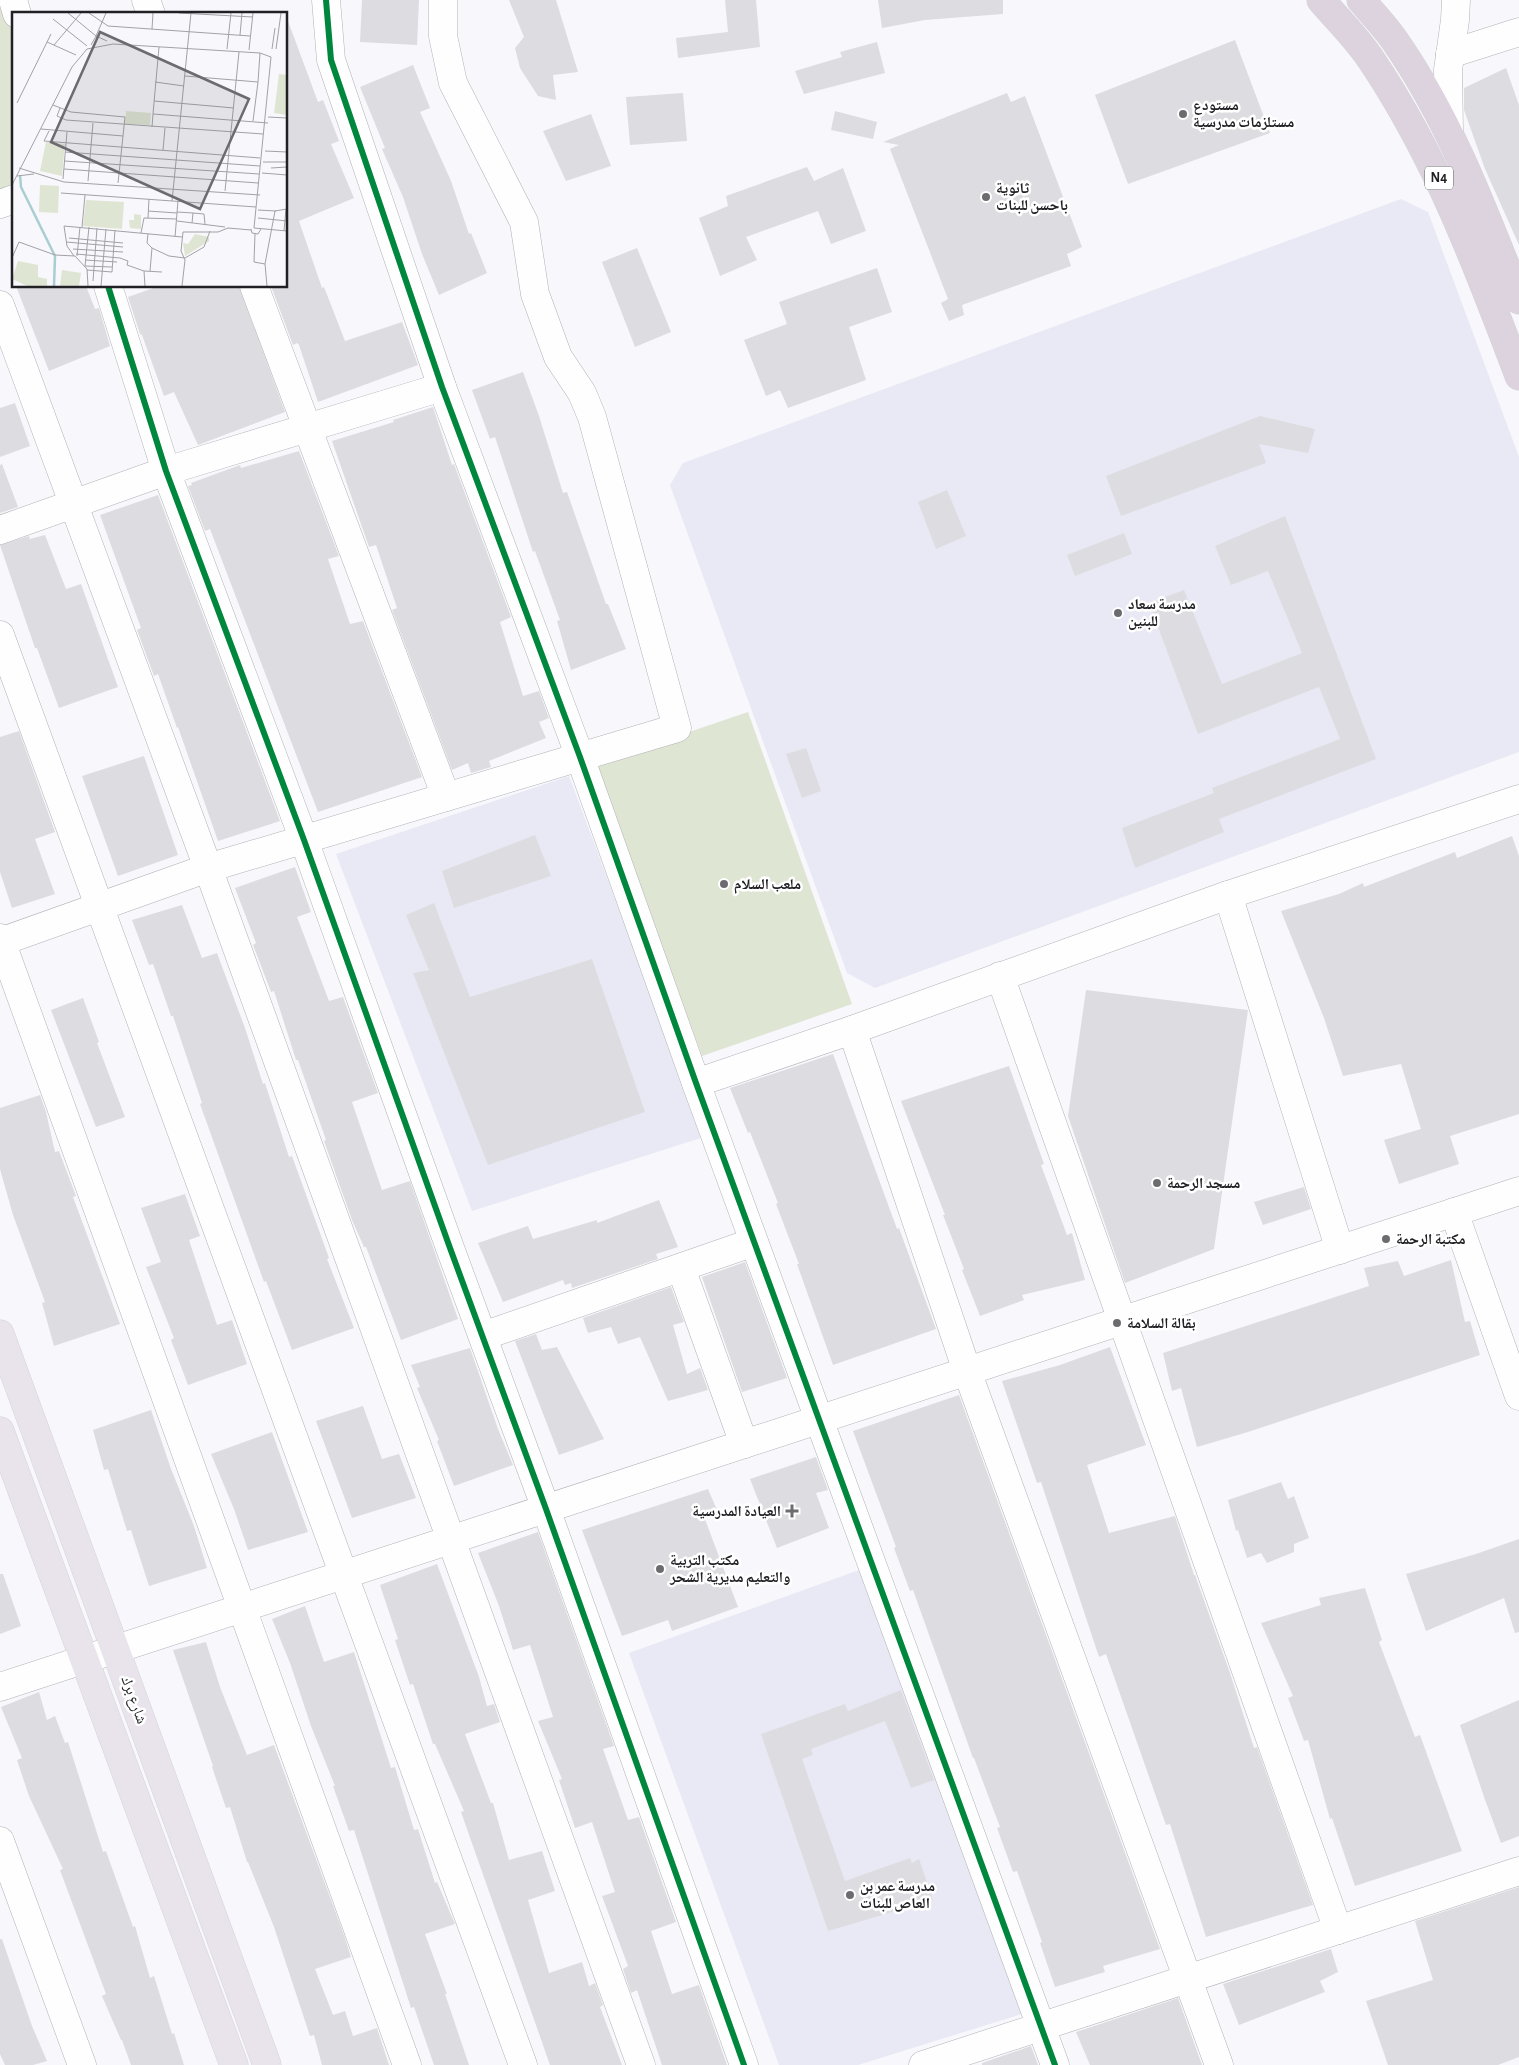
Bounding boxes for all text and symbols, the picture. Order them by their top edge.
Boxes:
inset map [12,12,288,288]
place label: مستودع مستلزمات مدرسية [1193,98,1294,130]
marker: مستودع مستلزمات مدرسية [1177,108,1189,120]
road number: N4 [1425,167,1453,190]
place label: ثانوية باحسن للبنات [996,181,1068,214]
marker: ثانوية باحسن للبنات [980,191,992,203]
place label: مدرسة سعاد للبنين [1128,597,1196,630]
marker: مدرسة سعاد للبنين [1112,607,1124,619]
place label: ملعب السلام [734,877,801,894]
marker: ملعب السلام [718,878,730,890]
place label: مسجد الرحمة [1167,1176,1240,1191]
marker: مسجد الرحمة [1151,1177,1163,1189]
place label: مكتبة الرحمة [1396,1232,1466,1247]
marker: مكتبة الرحمة [1380,1233,1392,1245]
place label: بقالة السلامة [1127,1316,1196,1331]
marker: بقالة السلامة [1111,1317,1123,1329]
place label: العيادة المدرسية [692,1504,781,1519]
marker: العيادة المدرسية [785,1504,799,1518]
place label: مكتب التربية والتعليم مديرية الشحر [669,1553,790,1587]
marker: مكتب التربية والتعليم مديرية الشحر [654,1563,666,1575]
street label: شارع برك [117,1674,150,1727]
place label: مدرسة عمر بن العاص للبنات [860,1879,935,1912]
marker: مدرسة عمر بن العاص للبنات [844,1889,856,1901]

